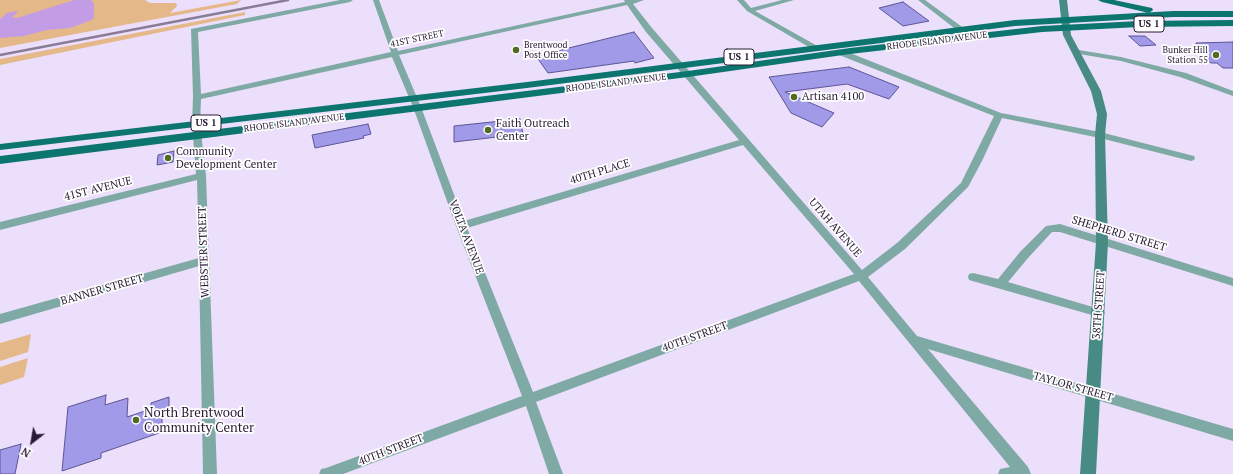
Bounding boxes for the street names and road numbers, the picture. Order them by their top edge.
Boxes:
road number: US 1 [1134,16,1164,32]
street label: 41ST STREET [389,28,445,50]
street label: RHODE ISLAND AVENUE [886,29,988,53]
road number: US 1 [724,49,754,65]
street label: RHODE ISLAND AVENUE [565,71,667,95]
street label: RHODE ISLAND AVENUE [243,111,345,135]
road number: US 1 [191,115,221,131]
street label: 40TH PLACE [568,157,632,187]
street label: 41ST AVENUE [63,174,133,204]
street label: UTAH AVENUE [806,196,864,260]
street label: VOLTA AVENUE [446,198,486,276]
street label: WEBSTER STREET [196,206,212,298]
street label: SHEPHERD STREET [1070,213,1168,255]
street label: 38TH STREET [1090,270,1108,340]
street label: BANNER STREET [59,272,145,308]
street label: 40TH STREET [661,319,729,355]
street label: TAYLOR STREET [1032,369,1114,405]
street label: 40TH STREET [357,432,425,468]

